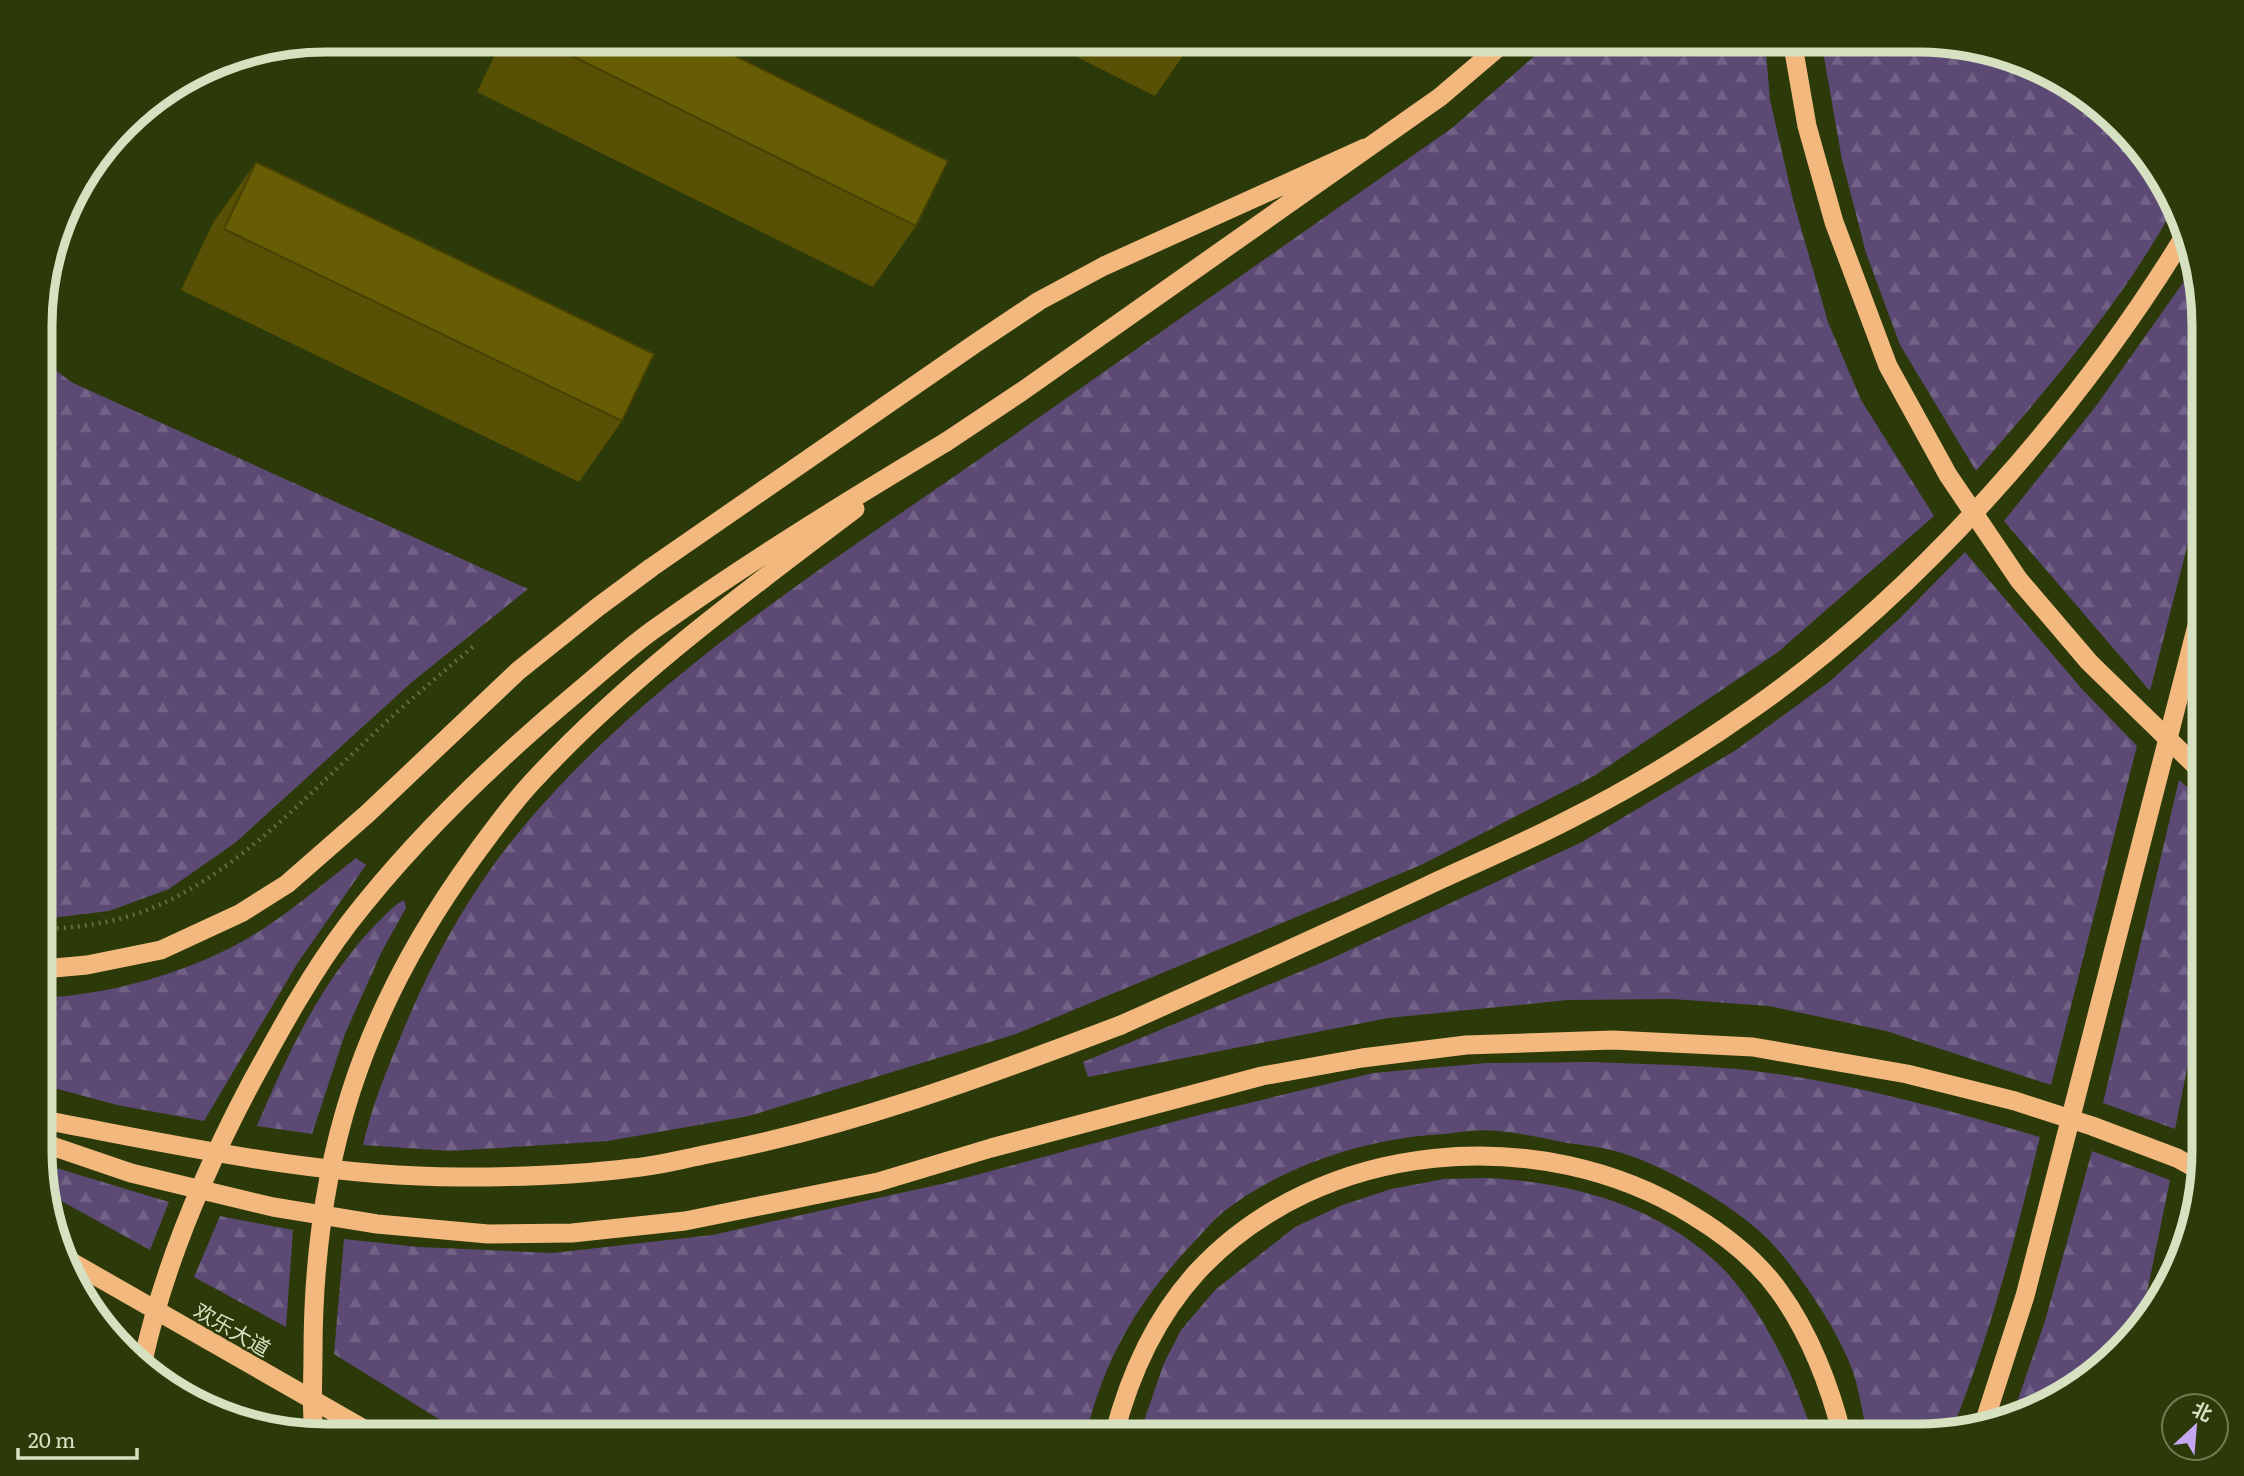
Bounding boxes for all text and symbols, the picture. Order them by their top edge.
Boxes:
street label: 欢乐大道 [189,1294,277,1362]
north arrow [2160,1392,2230,1462]
text: 北 [2188,1394,2218,1428]
scale bar [18,1416,136,1460]
text: 20 m [28,1423,75,1454]

